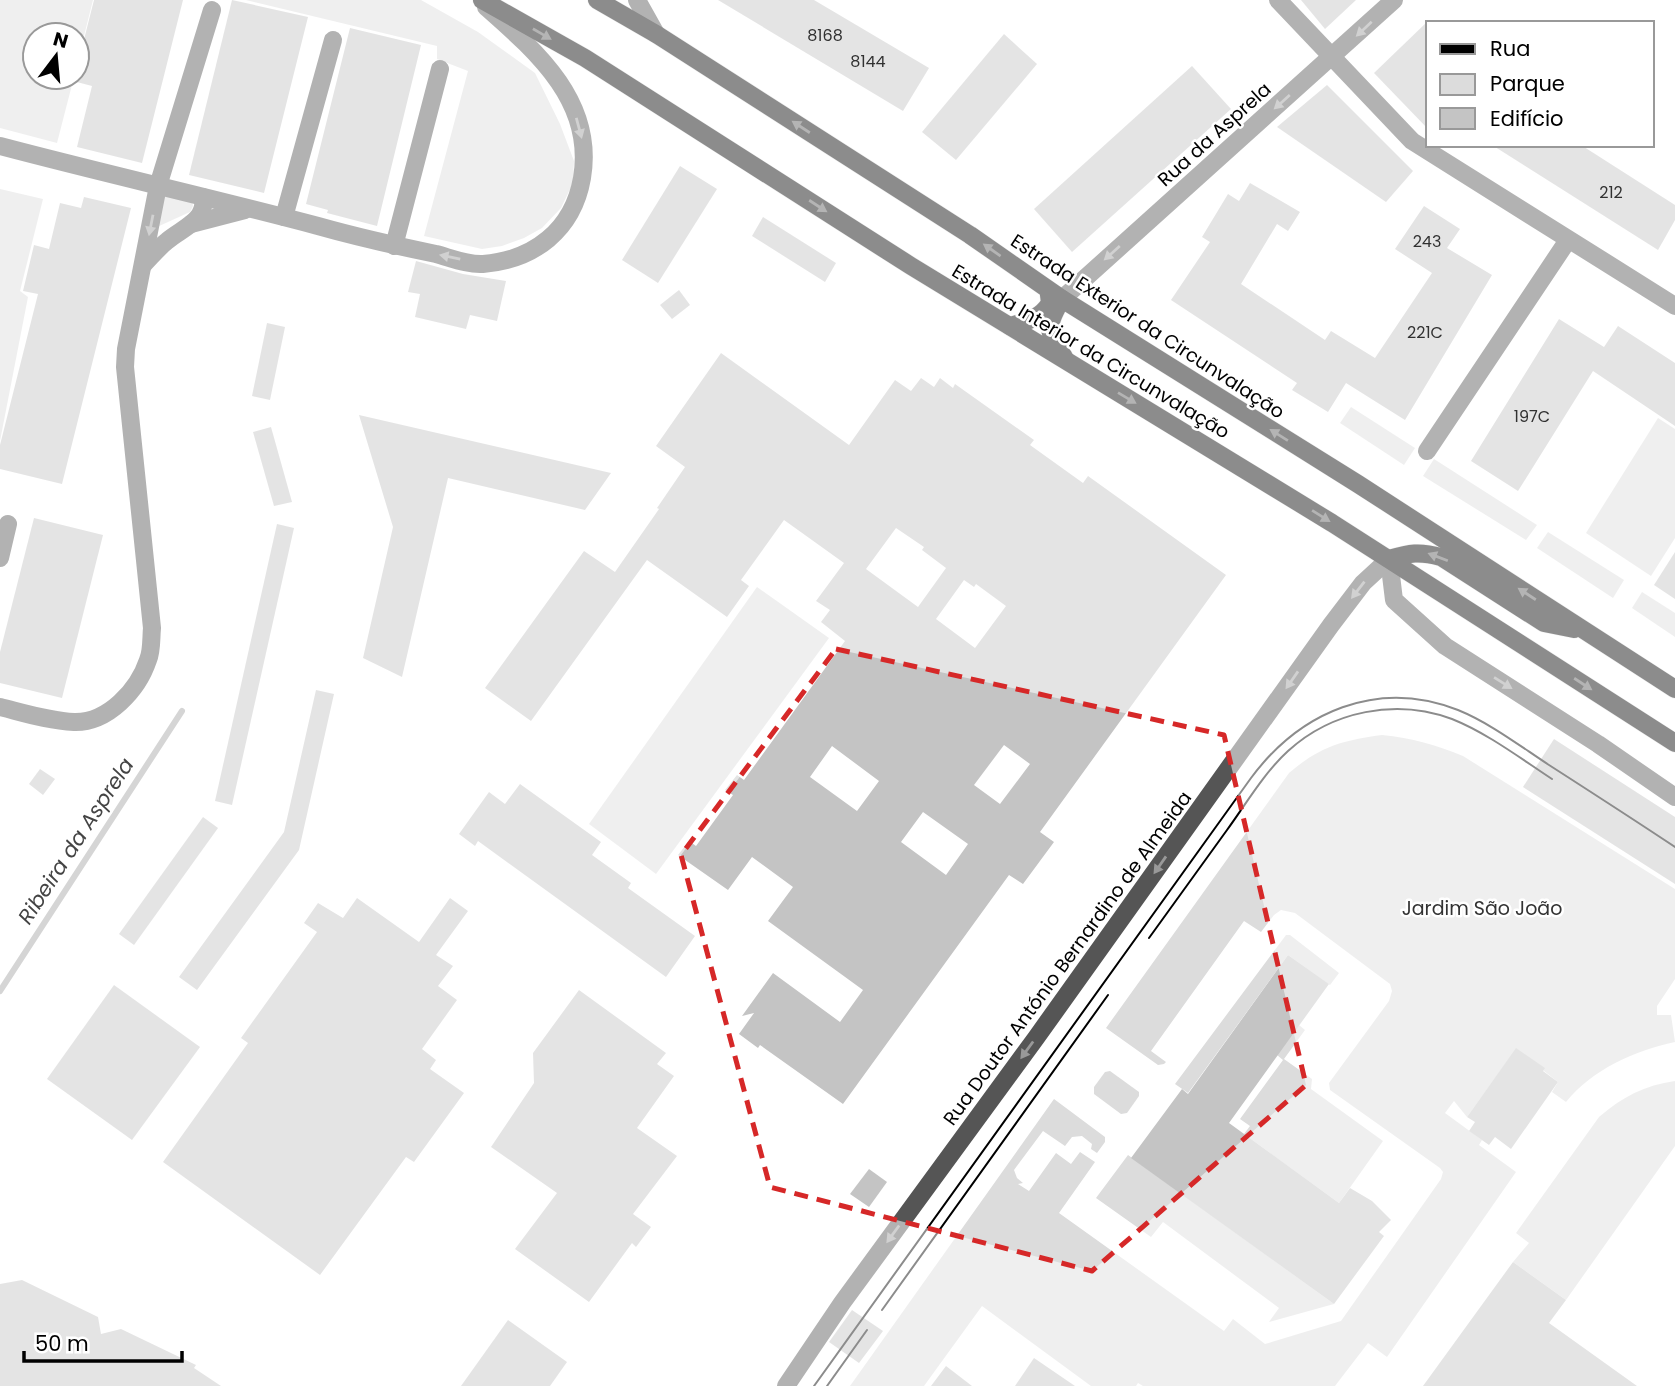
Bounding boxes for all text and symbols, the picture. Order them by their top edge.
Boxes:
one-way arrow [1355,20,1372,37]
north arrow [21,21,91,91]
legend [1426,21,1654,147]
house number: 8168 [807,24,843,47]
text: N [50,25,71,55]
one-way arrow [532,28,552,40]
text: Rua [1490,34,1530,63]
house number: 8144 [850,50,886,73]
text: Parque [1490,69,1565,98]
street label: Rua da Asprela [1152,76,1277,193]
one-way arrow [1273,94,1291,110]
text: Edifício [1490,104,1564,133]
one-way arrow [574,117,585,139]
one-way arrow [792,120,810,134]
house number: 212 [1599,181,1623,204]
one-way arrow [808,200,827,213]
one-way arrow [145,214,156,236]
street label: Estrada Exterior da Circunvalação [1006,228,1290,425]
house number: 243 [1413,230,1441,253]
one-way arrow [983,243,1001,257]
one-way arrow [1103,245,1121,261]
one-way arrow [439,252,461,263]
street label: Estrada Interior da Circunvalação [947,258,1235,445]
house number: 221C [1407,321,1443,344]
one-way arrow [1117,392,1136,405]
house number: 197C [1514,405,1550,428]
one-way arrow [1270,428,1289,441]
one-way arrow [1312,510,1331,523]
one-way arrow [1427,552,1448,563]
one-way arrow [1351,581,1365,599]
one-way arrow [1517,587,1537,600]
one-way arrow [1285,671,1299,689]
one-way arrow [1493,676,1512,689]
one-way arrow [1573,678,1593,691]
water label: Ribeira da Asprela [11,752,140,929]
street label: Rua Doutor António Bernardino de Almeida [937,786,1198,1131]
one-way arrow [1153,856,1167,874]
park label: Jardim São João [1402,895,1562,922]
one-way arrow [1020,1041,1034,1059]
one-way arrow [886,1225,900,1243]
scale bar [24,1320,182,1364]
text: 50 m [35,1329,89,1358]

